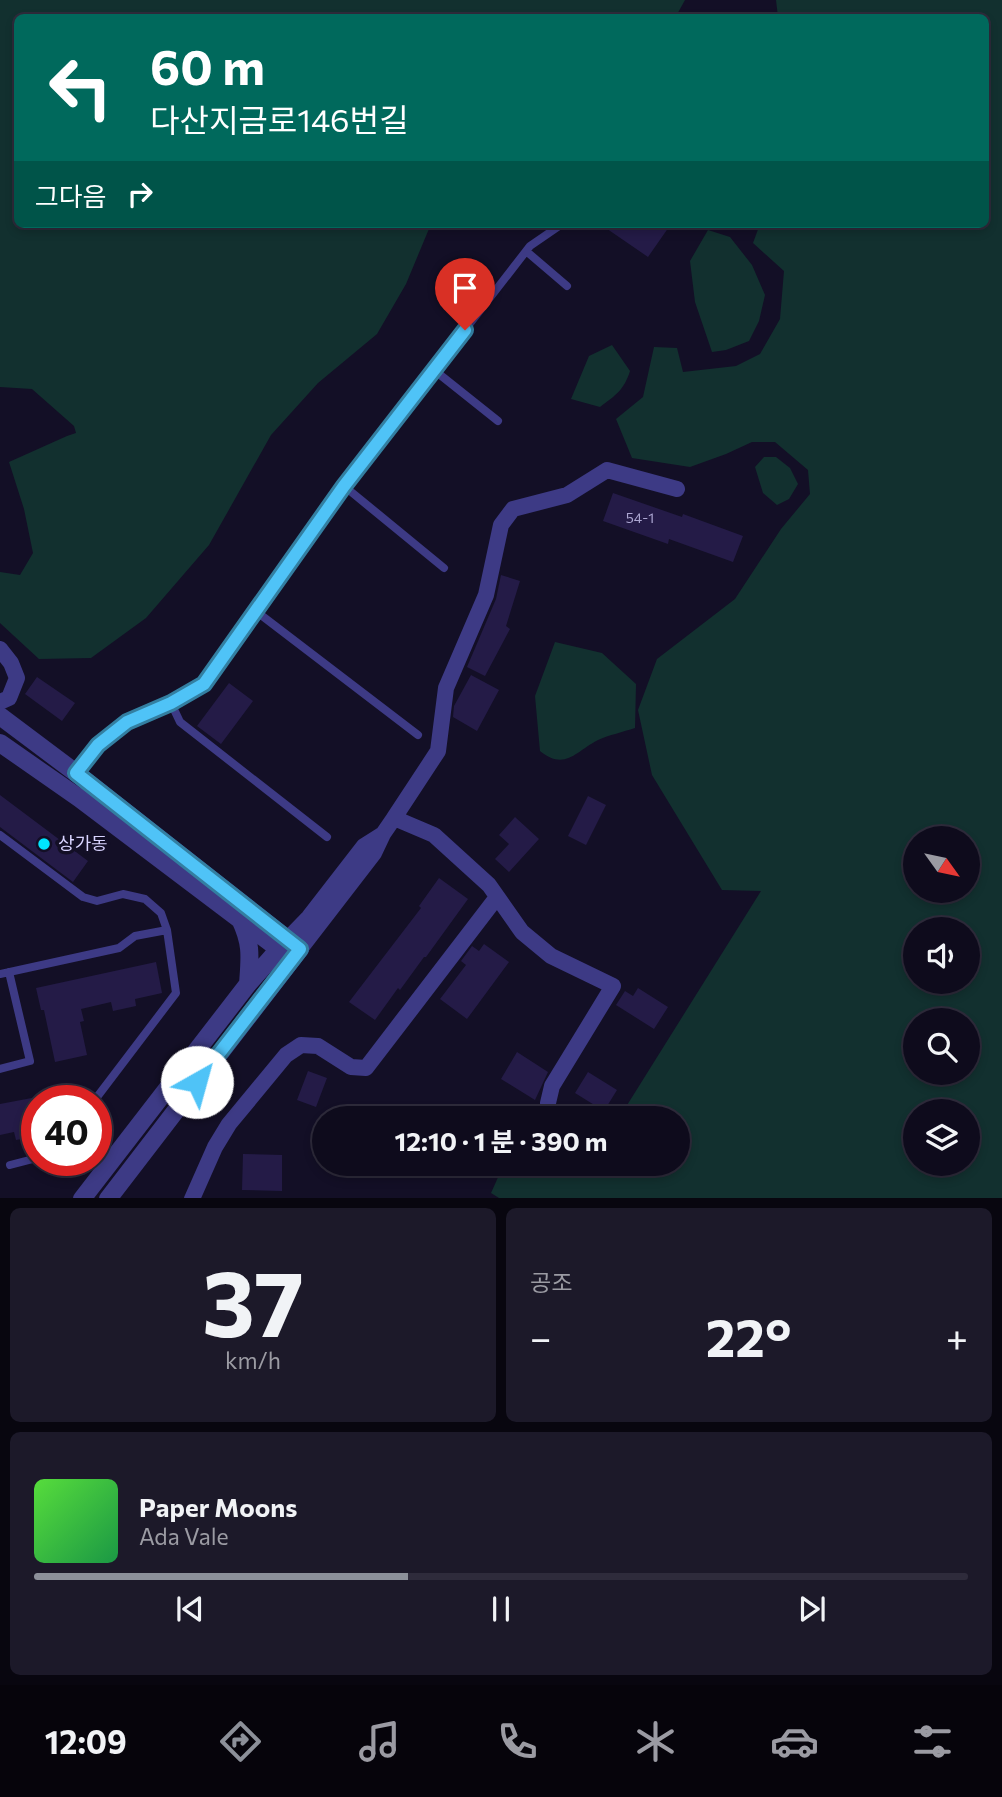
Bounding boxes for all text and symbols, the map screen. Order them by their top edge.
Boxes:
text: 60 m [150,35,265,95]
icon: left [35,42,126,133]
text: 다산지금로146번길 [150,99,408,139]
icon: right [121,175,159,213]
text: 그다음 [35,180,107,211]
pin [435,258,495,330]
icon: arrive [446,269,484,307]
house number: 54-1 [626,509,654,526]
north arrow [903,826,980,903]
map controls [903,826,980,1176]
place label: 상가동 [58,832,108,854]
marker: 상가동 [36,836,52,852]
button: sound [903,917,980,994]
button: search [903,1008,980,1085]
position arrow [160,1045,234,1119]
speed limit sign: 40 [21,1085,112,1176]
button: layers [903,1099,980,1176]
text: 12:10 · 1 분 · 390 m [395,1125,607,1156]
text: 37 [202,1244,304,1356]
text: 공조 [530,1268,572,1296]
text: 22° [706,1304,791,1368]
text: − [530,1313,552,1360]
text: + [946,1313,968,1360]
text: km/h [225,1346,281,1374]
text: Paper Moons [139,1491,297,1522]
text: Ada Vale [139,1522,229,1550]
icon: previous [171,1590,209,1628]
icon: pause [482,1590,520,1628]
icon: next [793,1590,831,1628]
icon: directions [216,1717,265,1766]
icon: music [355,1717,404,1766]
icon: phone [493,1717,542,1766]
icon: climate [631,1717,680,1766]
icon: car [770,1717,819,1766]
icon: filters [908,1717,957,1766]
text: 12:09 [45,1721,127,1761]

